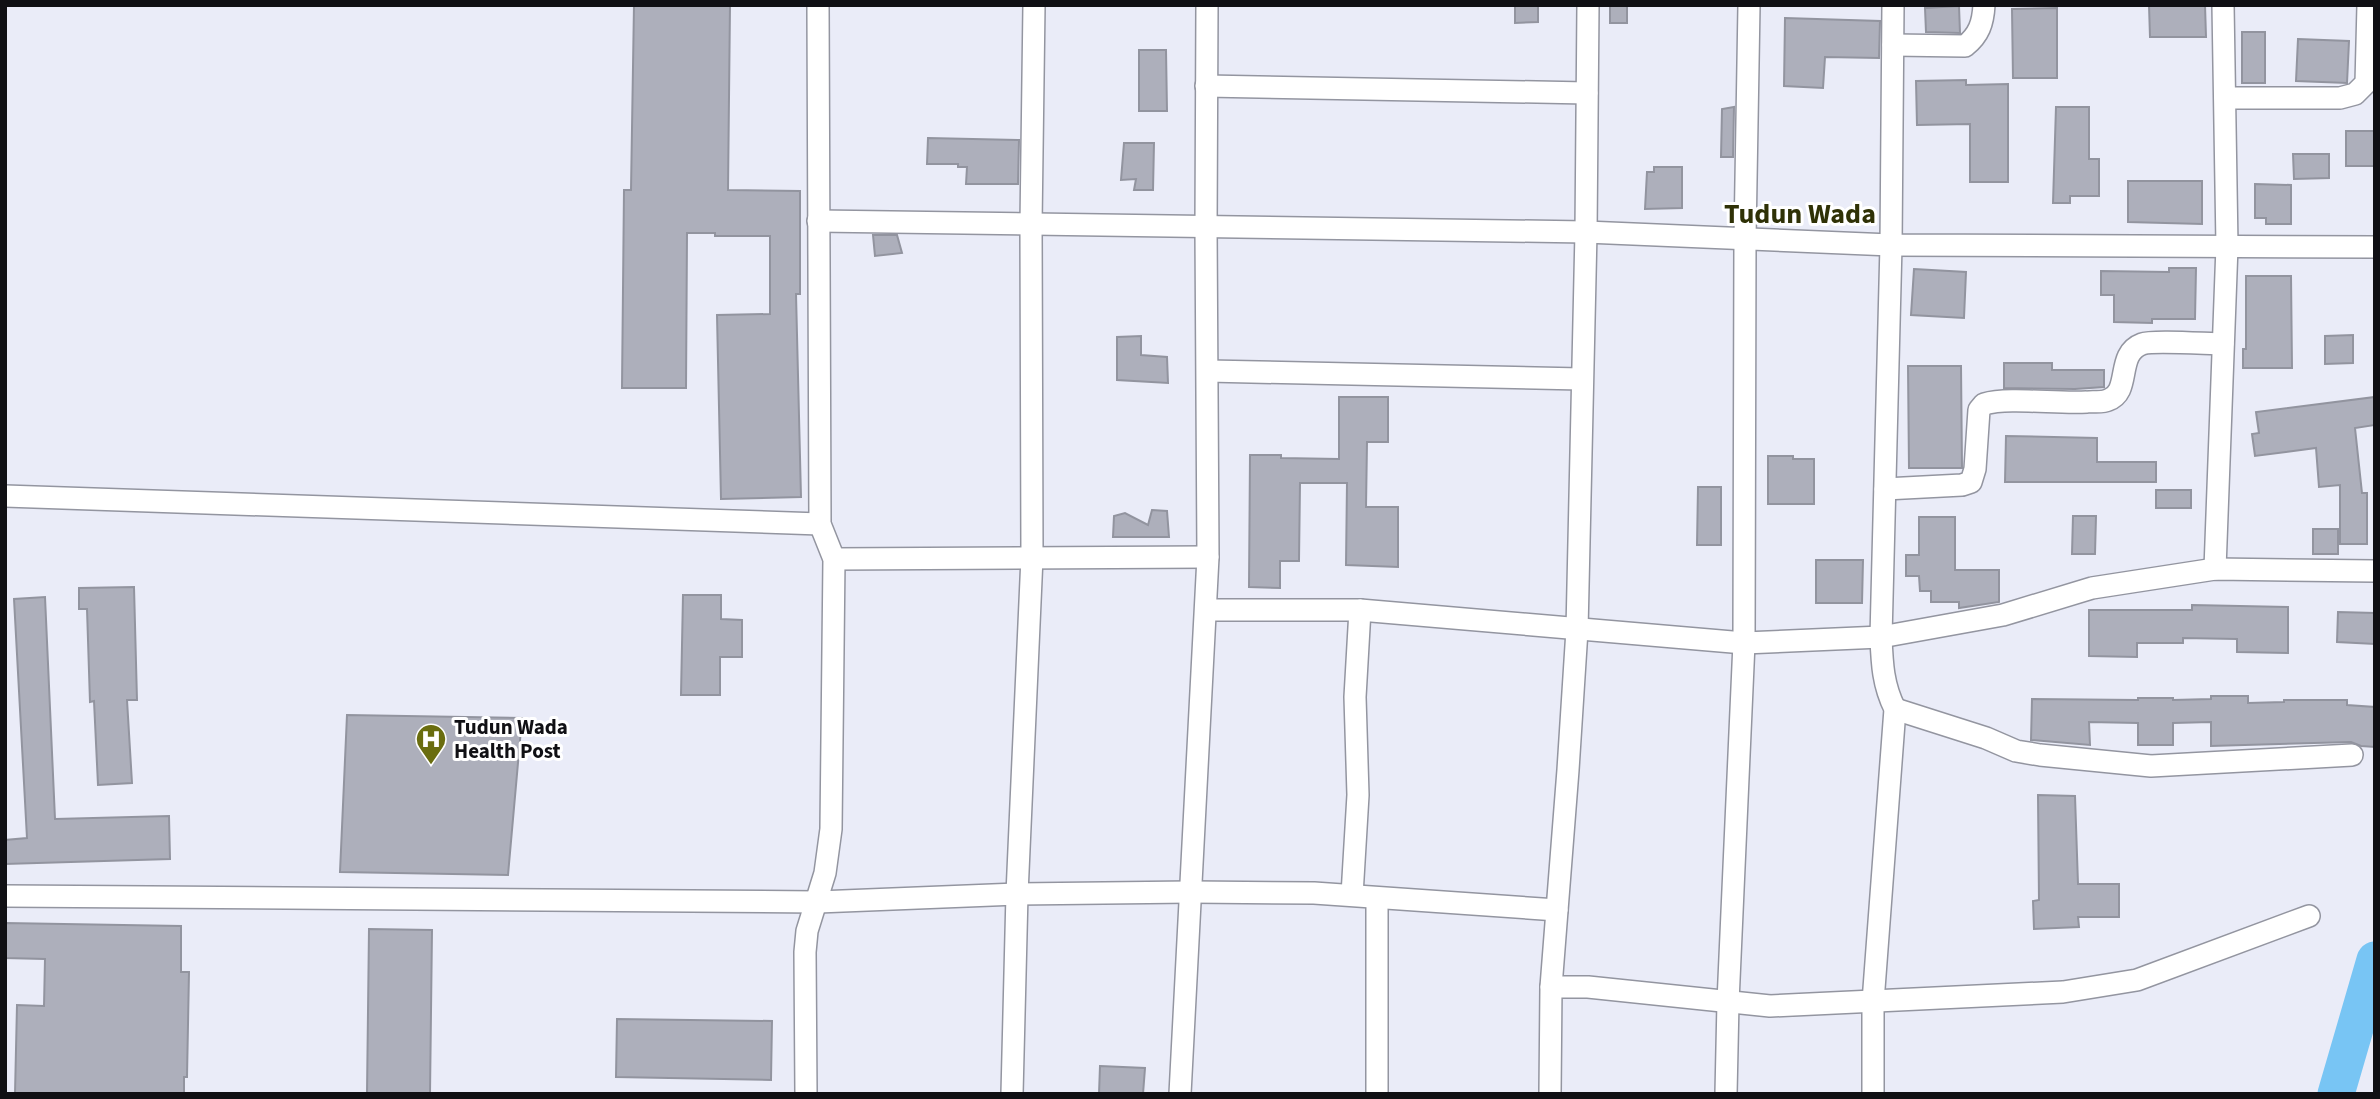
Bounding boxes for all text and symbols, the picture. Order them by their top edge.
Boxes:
district label: Tudun Wada [1724,194,1876,234]
place label: Tudun Wada Health Post [454,712,568,766]
hospital icon: Tudun Wada Health Post [414,722,448,766]

